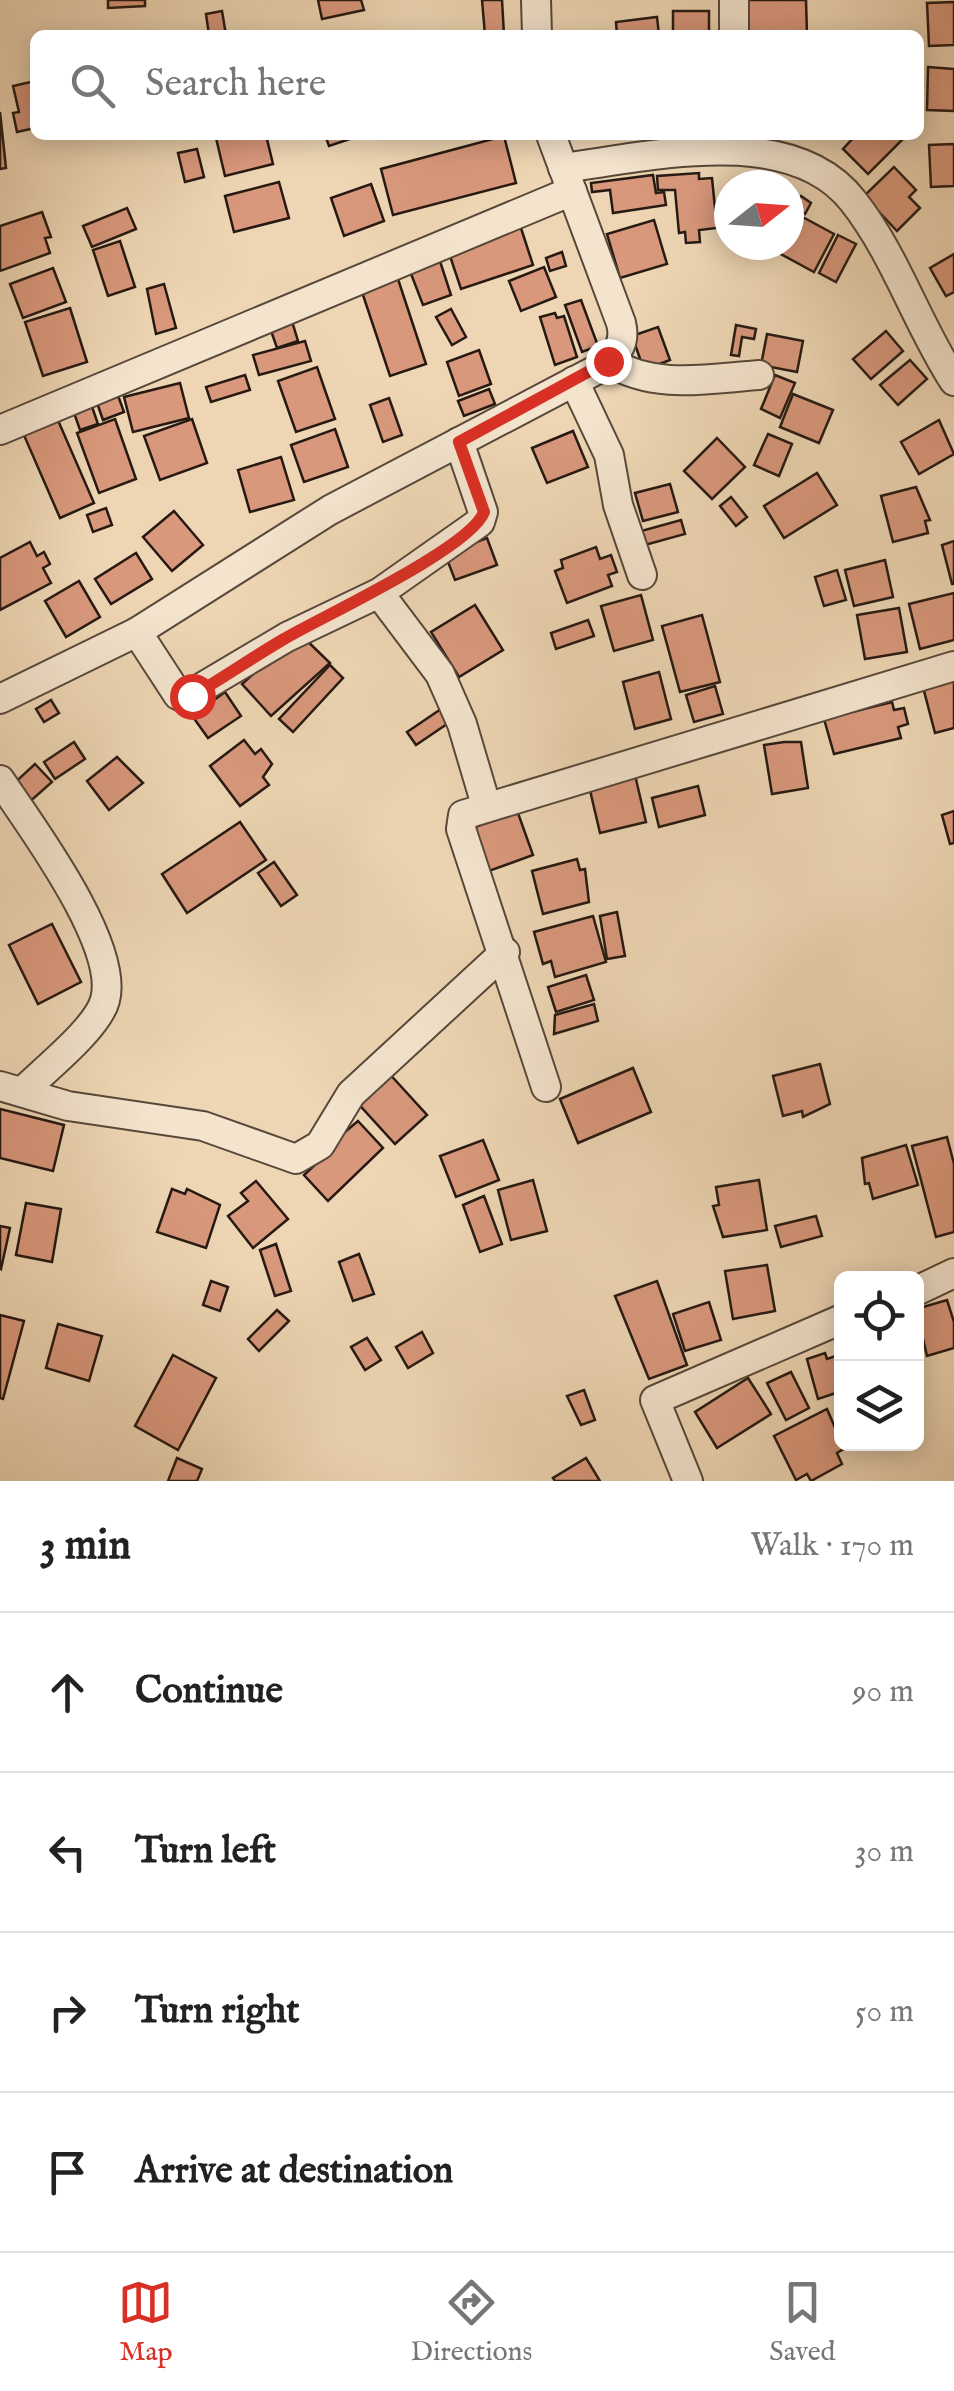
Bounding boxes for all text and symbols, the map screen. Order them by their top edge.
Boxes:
search box [30,30,924,140]
icon: search [65,58,120,113]
text: Search here [145,61,326,109]
north arrow [714,170,804,260]
route end [586,339,632,385]
route start [170,674,216,720]
map controls [834,1271,924,1451]
button: locate [834,1271,924,1361]
button: layers [834,1361,924,1451]
text: 3 min [40,1520,131,1573]
text: Walk · 170 m [750,1526,914,1567]
icon: ahead [40,1665,95,1720]
text: Continue [135,1668,283,1716]
text: 90 m [853,1672,914,1713]
icon: left [40,1825,95,1880]
text: Turn left [135,1828,276,1876]
text: 30 m [855,1832,914,1873]
icon: right [40,1985,95,2040]
text: Turn right [135,1988,299,2036]
text: 50 m [855,1992,914,2033]
icon: arrive [40,2145,95,2200]
text: Arrive at destination [135,2148,453,2196]
tab: Map [118,2275,173,2370]
tab: Directions [410,2275,532,2370]
tab: Saved [769,2275,836,2370]

